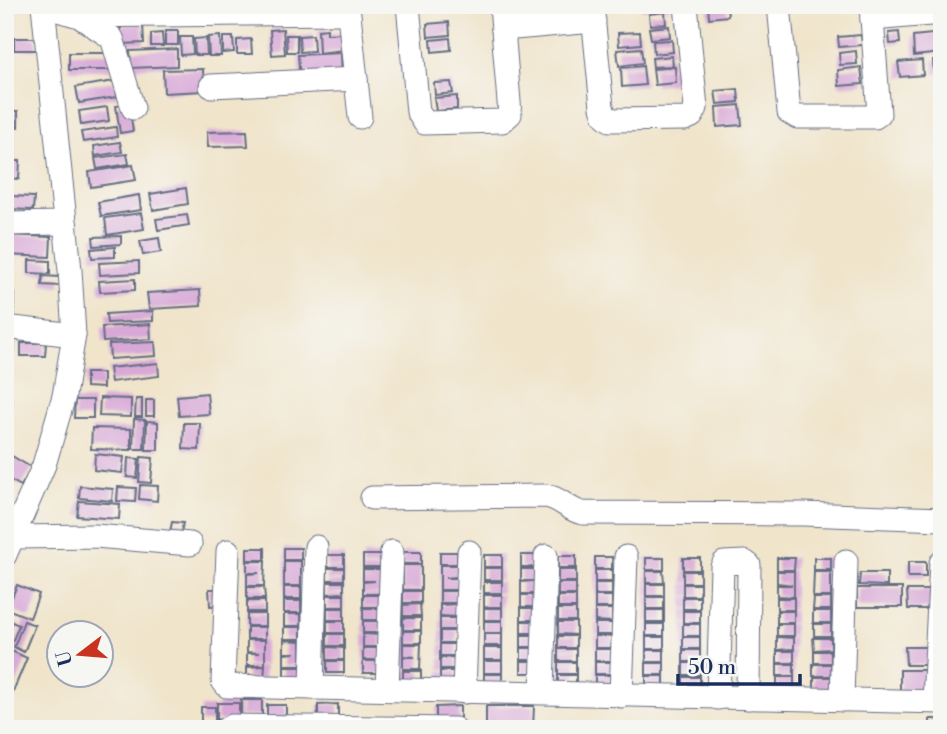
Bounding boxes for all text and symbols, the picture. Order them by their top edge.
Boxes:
north arrow [46,618,116,688]
scale bar [678,643,800,687]
text: U [51,648,78,669]
text: 50 m [688,655,736,681]

